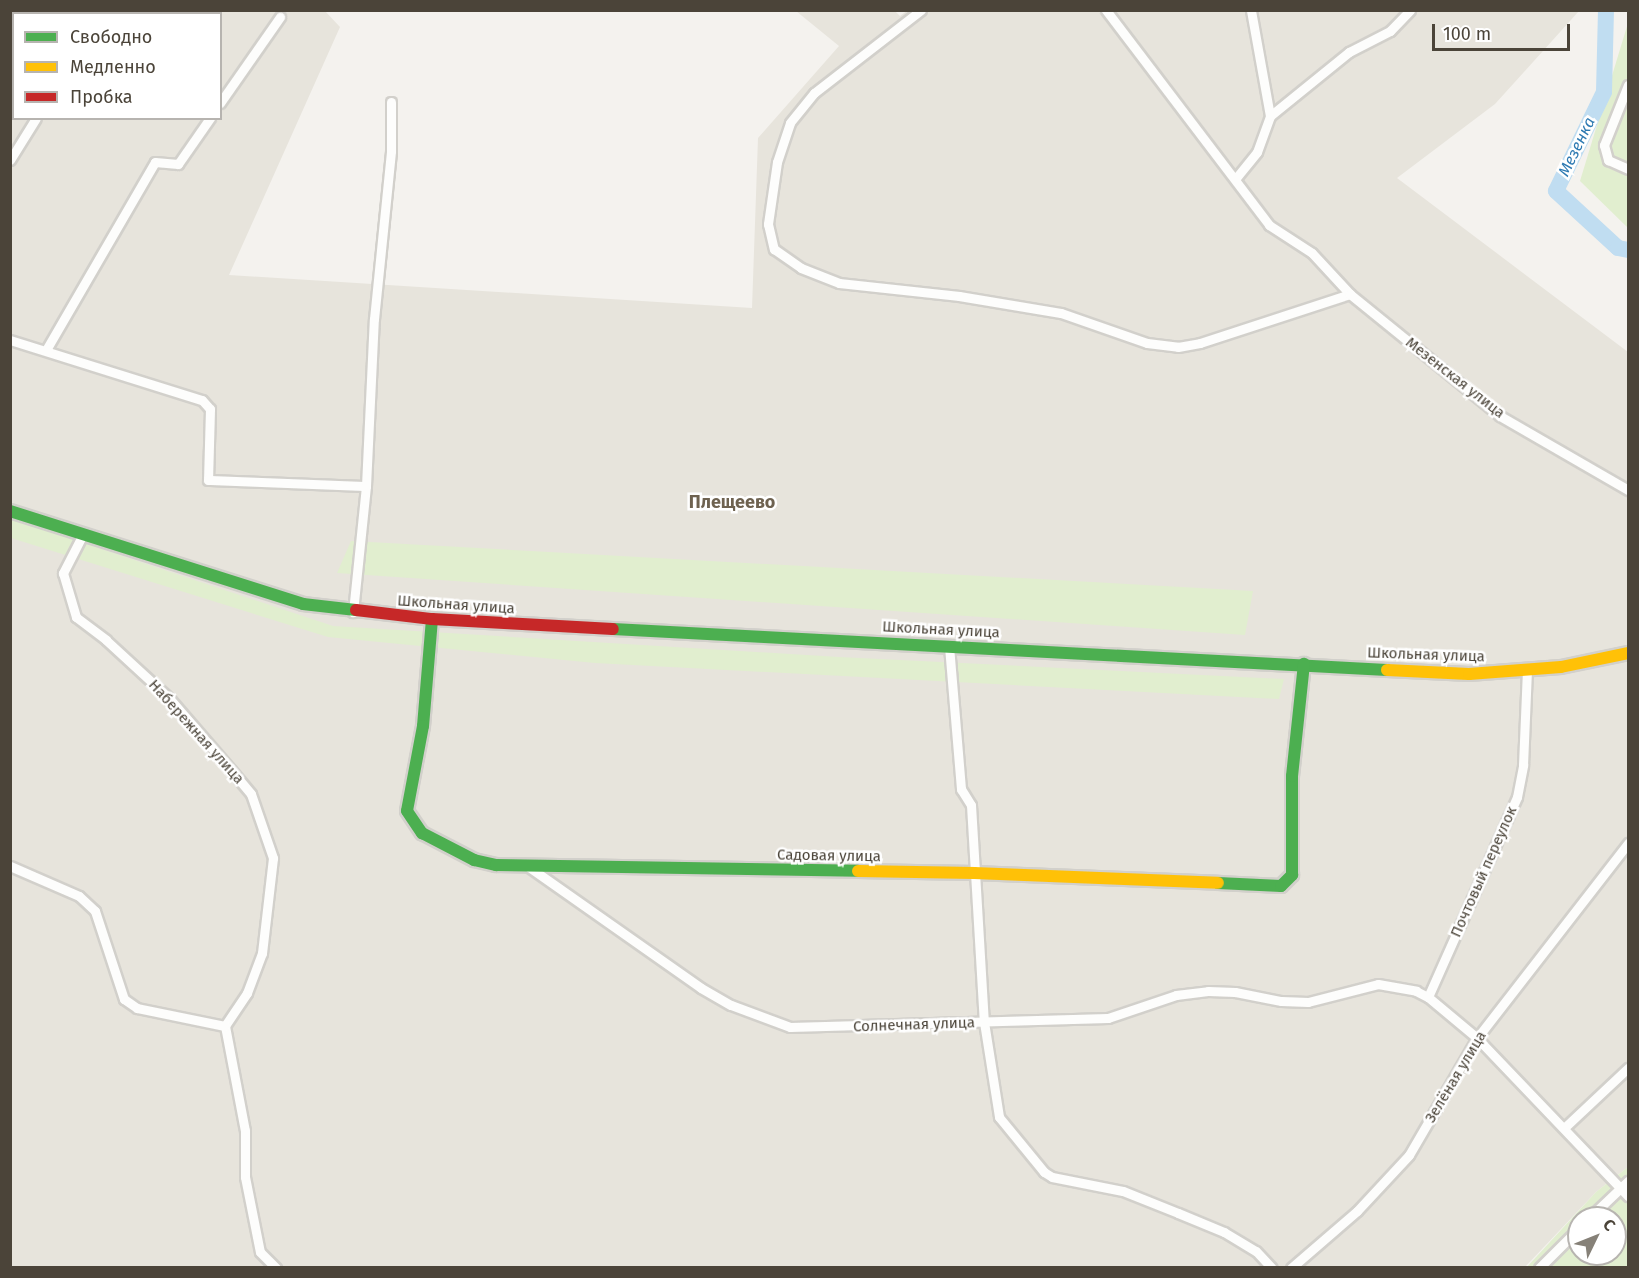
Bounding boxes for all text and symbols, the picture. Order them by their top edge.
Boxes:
legend [12,12,222,120]
scale bar [1435,12,1573,50]
text: 100 m [1443,23,1491,45]
text: Свободно [70,26,152,48]
text: Медленно [70,56,156,78]
text: Пробка [70,86,133,108]
water label: Мезенка [1554,114,1600,180]
street label: Мезенская улица [1402,334,1508,422]
district label: Плещеево [689,491,775,513]
street label: Школьная улица [397,592,515,618]
street label: Школьная улица [882,618,1000,642]
street label: Школьная улица [1367,644,1485,666]
street label: Набережная улица [144,676,248,788]
street label: Почтовый переулок [1447,804,1521,940]
street label: Садовая улица [777,846,881,866]
street label: Солнечная улица [853,1014,975,1036]
street label: Зелёная улица [1422,1028,1490,1126]
north arrow [1567,1206,1627,1266]
text: С [1599,1215,1619,1235]

